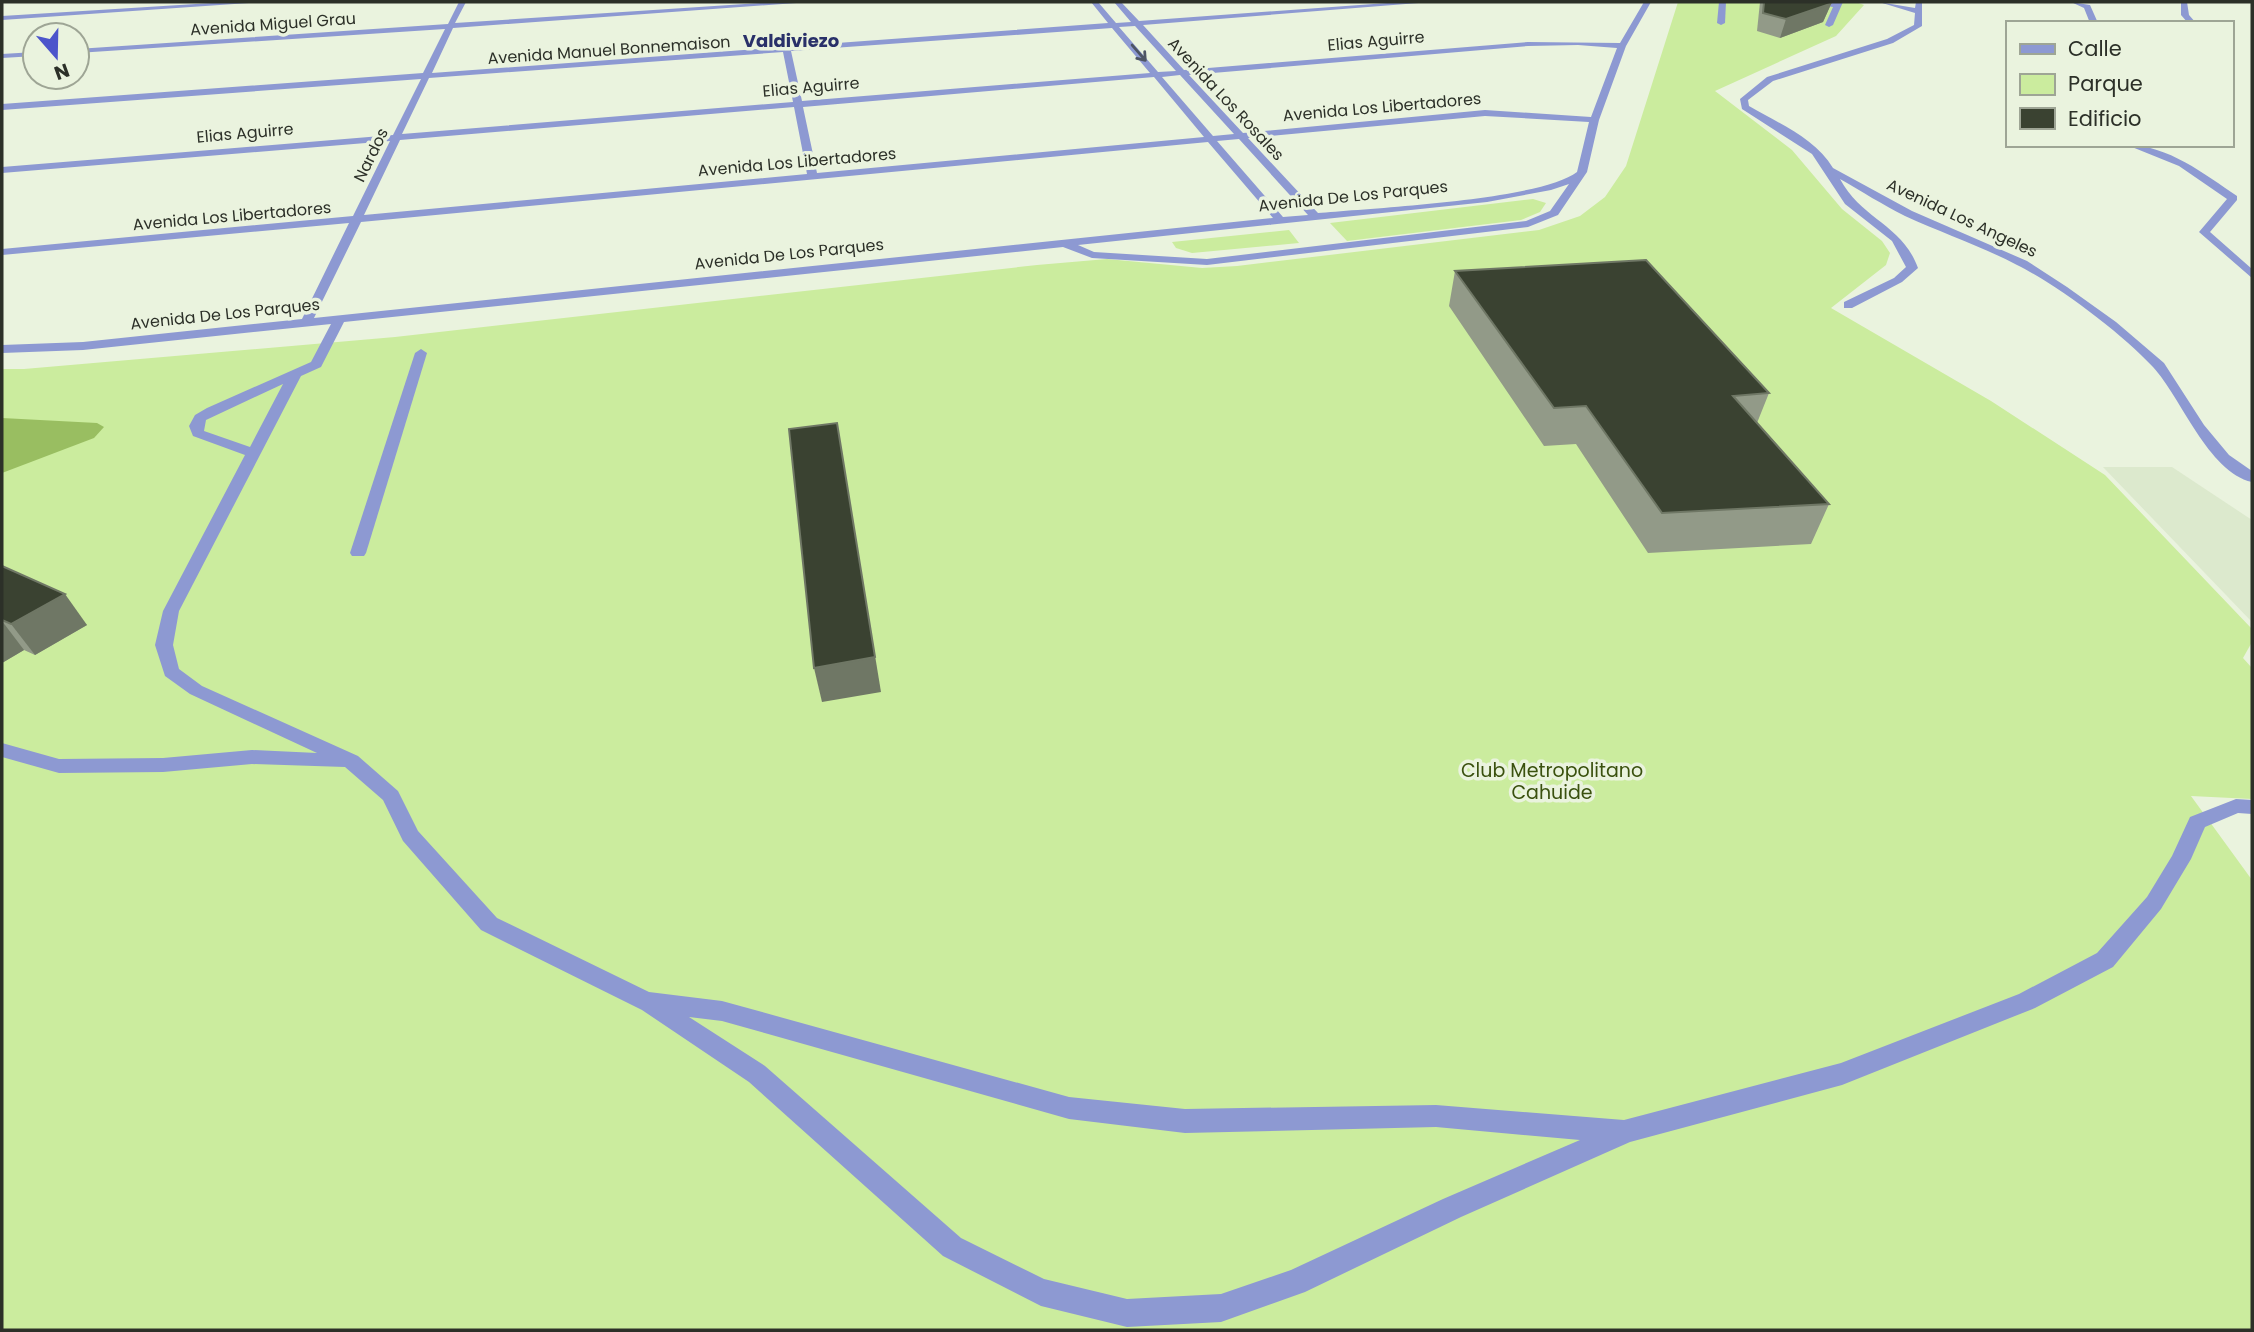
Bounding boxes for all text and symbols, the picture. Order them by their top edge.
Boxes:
street label: Avenida Miguel Grau [189,7,357,41]
north arrow [21,21,91,91]
legend [2006,21,2233,147]
street label: Elias Aguirre [1327,25,1425,57]
district label: Valdiviezo [743,28,839,53]
street label: Avenida Manuel Bonnemaison [487,30,731,70]
street label: Avenida Los Rosales [1163,32,1289,166]
text: Calle [2068,34,2122,63]
one-way arrow [1131,44,1147,62]
text: N [50,56,73,87]
text: Parque [2068,69,2143,98]
street label: Elias Aguirre [762,71,860,103]
street label: Avenida Los Libertadores [1282,87,1482,127]
text: Edificio [2068,104,2142,133]
street label: Elias Aguirre [196,117,294,149]
street label: Nardos [348,124,394,186]
street label: Avenida Los Libertadores [697,142,897,182]
street label: Avenida Los Angeles [1883,173,2041,263]
street label: Avenida De Los Parques [1257,175,1449,217]
street label: Avenida Los Libertadores [132,196,332,236]
street label: Avenida De Los Parques [693,233,885,275]
street label: Avenida De Los Parques [129,293,321,335]
park label: Club Metropolitano Cahuide [1461,757,1643,806]

